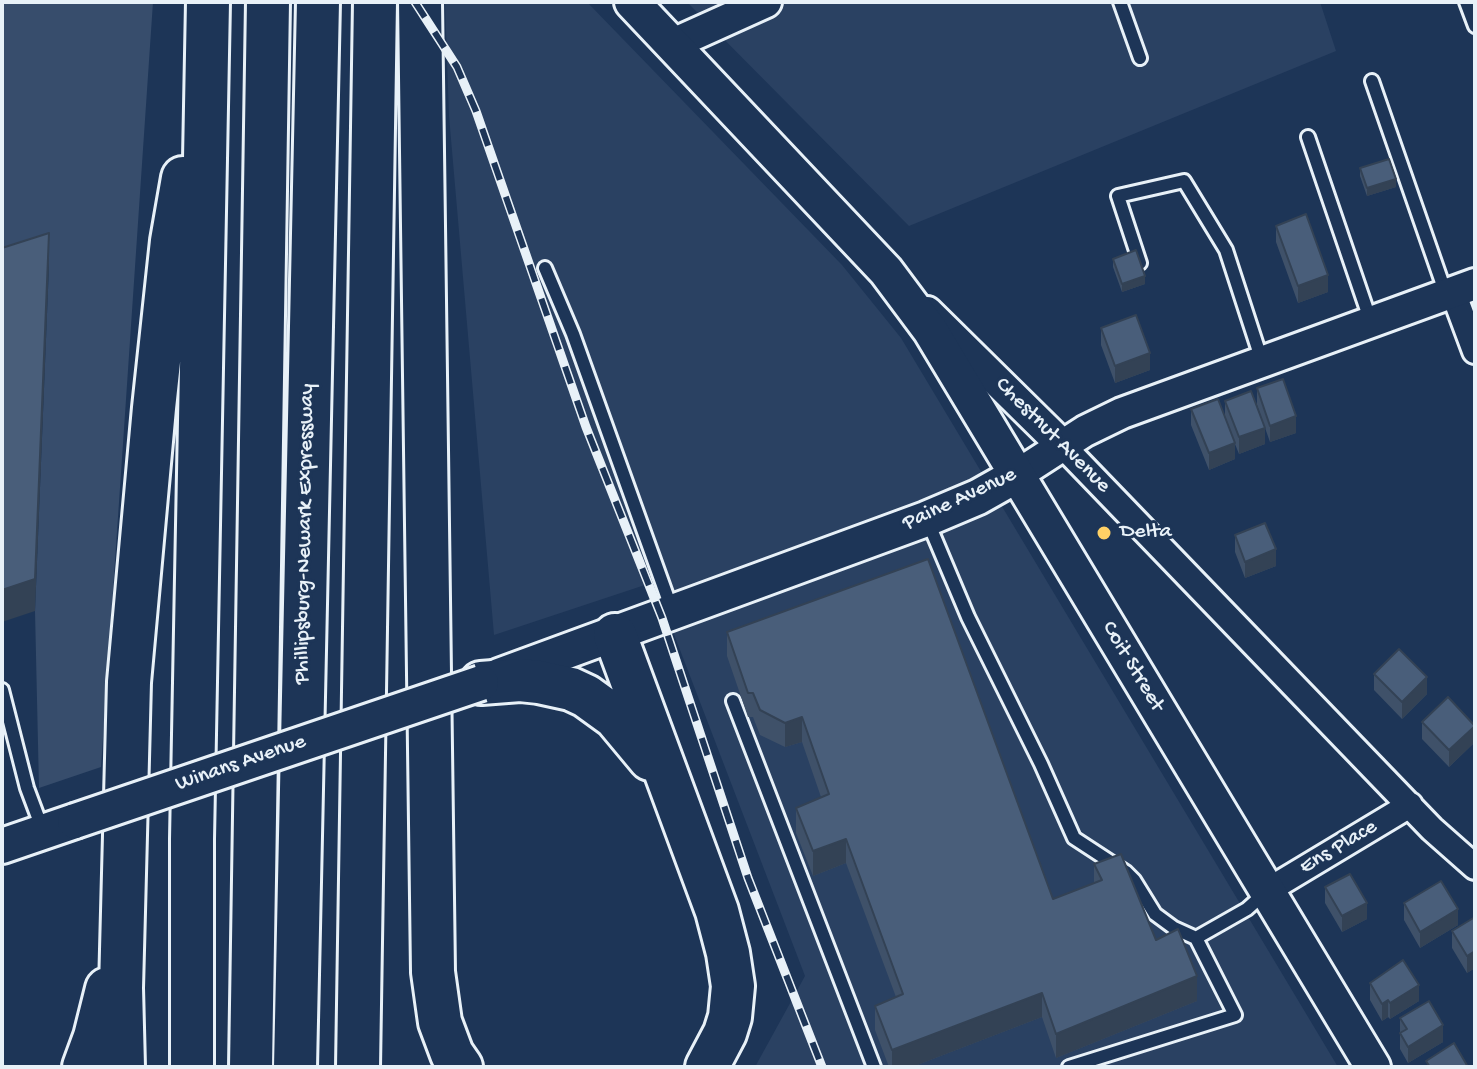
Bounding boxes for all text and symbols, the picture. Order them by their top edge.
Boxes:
street label: Chestnut Avenue [988,372,1116,500]
street label: Phillipsburg-Newark Expressway [290,384,322,684]
street label: Paine Avenue [899,462,1021,538]
place label: Delta [1120,520,1172,546]
marker: Delta [1095,524,1113,542]
street label: Coit Street [1095,617,1169,717]
street label: Winans Avenue [172,729,310,799]
street label: Ens Place [1296,815,1382,881]

